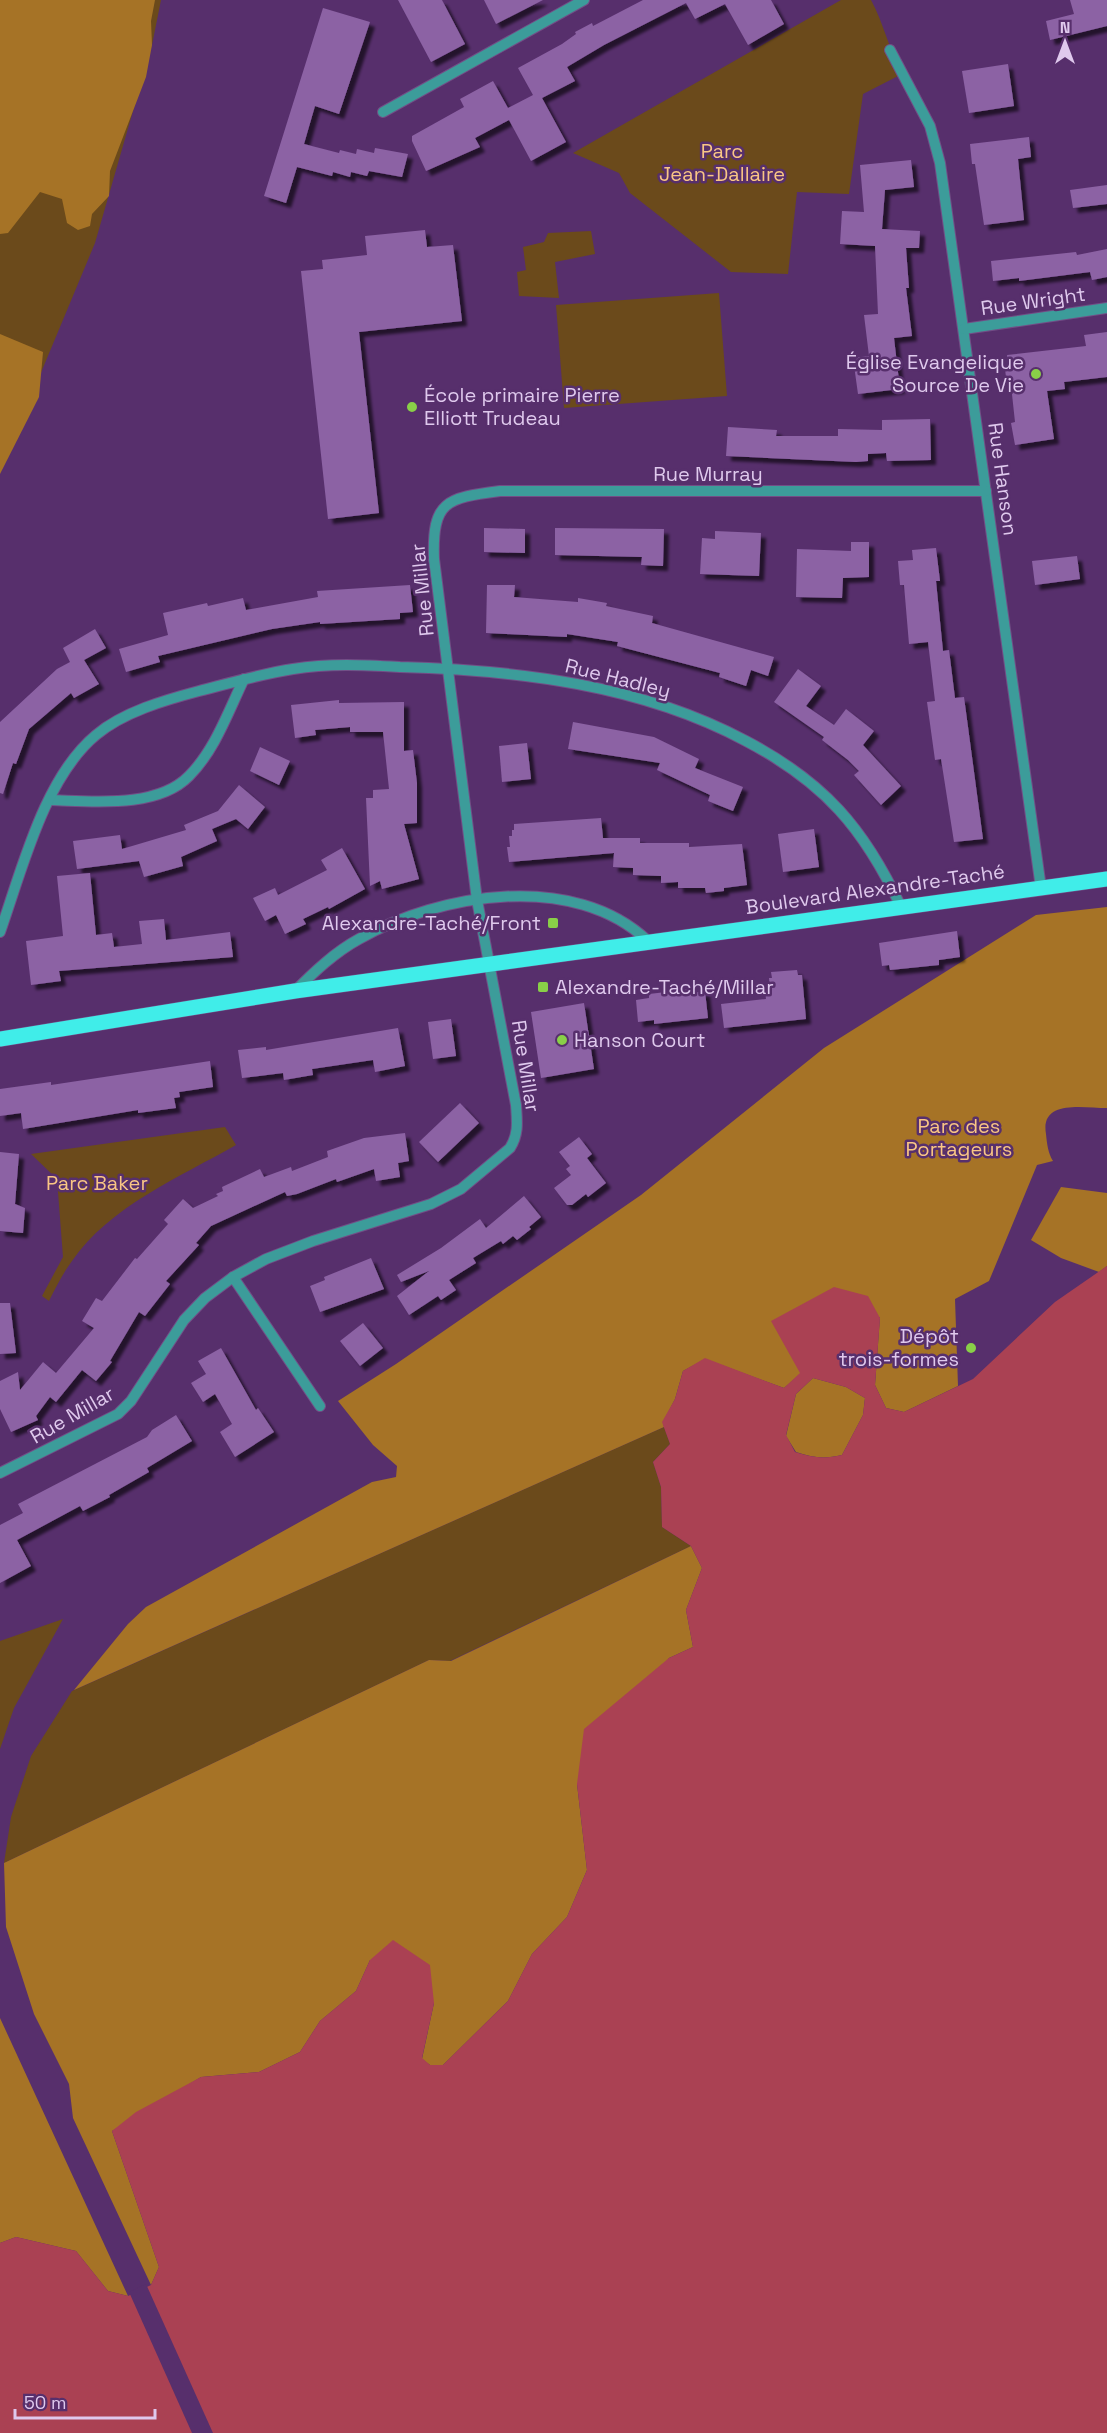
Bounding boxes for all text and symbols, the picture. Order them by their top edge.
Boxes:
north arrow [1035,12,1095,72]
text: N [1060,17,1070,38]
park label: Parc Jean-Dallaire [659,138,785,187]
street label: Rue Wright [979,281,1087,321]
place label: Église Evangelique Source De Vie [846,349,1024,398]
marker: Église Evangelique Source De Vie [1029,367,1043,381]
place label: École primaire Pierre Elliott Trudeau [424,382,620,431]
marker: École primaire Pierre Elliott Trudeau [405,400,419,414]
street label: Rue Hanson [982,421,1024,537]
street label: Rue Murray [653,461,763,487]
street label: Rue Millar [404,542,440,638]
street label: Rue Hadley [562,652,674,704]
street label: Boulevard Alexandre-Taché [744,858,1006,920]
place label: Alexandre-Taché/Front [322,910,541,936]
marker: Alexandre-Taché/Front [546,916,560,930]
place label: Alexandre-Taché/Millar [555,974,774,1000]
marker: Alexandre-Taché/Millar [536,980,550,994]
street label: Rue Millar [506,1018,546,1114]
place label: Hanson Court [574,1027,705,1053]
marker: Hanson Court [555,1033,569,1047]
park label: Parc des Portageurs [906,1113,1012,1162]
park label: Parc Baker [46,1170,148,1196]
place label: Dépôt trois-formes [838,1323,959,1372]
marker: Dépôt trois-formes [964,1341,978,1355]
street label: Rue Millar [25,1381,119,1449]
scale bar [15,2382,154,2420]
text: 50 m [24,2391,66,2414]

